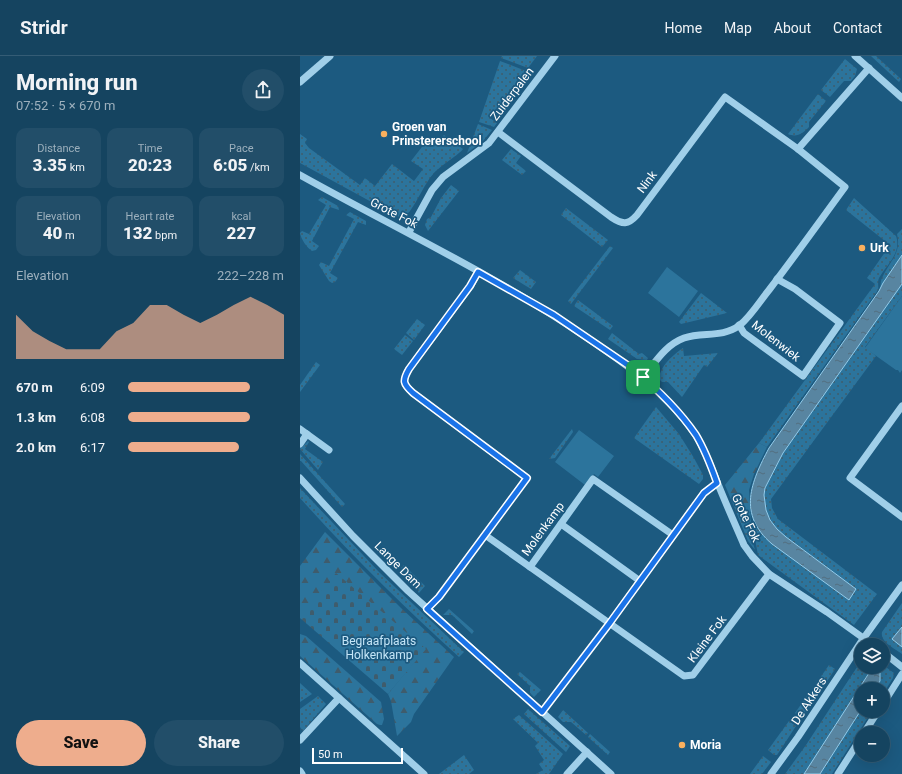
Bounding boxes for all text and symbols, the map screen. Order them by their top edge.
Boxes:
text: Stridr [20,16,68,39]
text: Home [664,20,702,36]
text: Map [724,20,752,36]
text: About [774,20,811,36]
text: Contact [833,20,882,36]
street label: Zuiderpalen [487,65,537,123]
button: share [242,69,284,111]
text: Morning run [16,70,138,95]
text: 07:52 · 5 × 670 m [16,98,115,113]
place label: Groen van Prinstererschool [392,120,482,148]
marker: Groen van Prinstererschool [379,129,389,139]
text: Distance [37,142,80,155]
text: Time [138,142,162,155]
text: Pace [229,142,254,155]
text: 3.35 [32,155,67,175]
text: 20:23 [128,155,172,175]
text: 6:05 [213,155,247,175]
text: km [67,161,85,174]
text: /km [247,161,270,174]
street label: Nink [634,167,660,196]
street label: Grote Fok [368,195,421,231]
text: Elevation [36,210,81,223]
text: Heart rate [126,210,174,223]
text: kcal [231,210,251,223]
text: 40 [43,223,62,243]
text: 132 [123,223,152,243]
text: 227 [227,223,256,243]
text: m [62,229,75,242]
text: bpm [152,229,177,242]
place label: Urk [870,241,889,255]
marker: Urk [857,243,867,253]
text: Elevation [16,268,69,283]
text: 222–228 m [217,268,284,283]
street label: Molenwiek [749,318,804,365]
pin [626,360,660,394]
icon: arrive [632,366,654,388]
text: 670 m [16,380,53,395]
text: 6:09 [80,380,105,395]
text: 1.3 km [16,410,56,425]
text: 6:08 [80,410,105,425]
text: 2.0 km [16,440,56,455]
text: 6:17 [80,440,105,455]
street label: Grote Fok [729,492,764,545]
street label: Molenkamp [519,499,567,559]
street label: Lange Dam [372,539,424,591]
street label: Kleine Fok [685,612,730,665]
park label: Begraafplaats Holkenkamp [342,634,416,662]
map controls [854,638,890,762]
button: layers [854,638,890,674]
street label: De Akkers [789,675,829,727]
button: + [854,682,890,718]
button: Save [16,720,146,766]
button: Share [154,720,284,766]
button: − [854,726,890,762]
place label: Moria [690,738,722,752]
marker: Moria [677,740,687,750]
scale bar [312,746,403,765]
text: 50 m [318,748,343,761]

